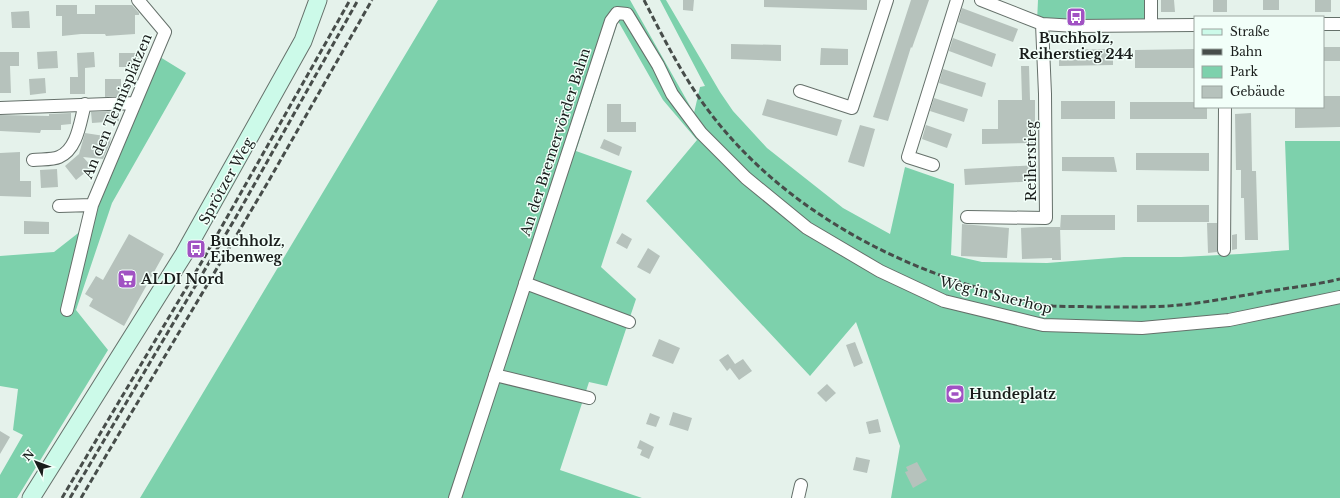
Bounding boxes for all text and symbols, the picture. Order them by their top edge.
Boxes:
bus stop icon: Buchholz, Reiherstieg 244 [1065,6,1087,28]
legend [1194,16,1324,108]
text: Straße [1230,24,1270,39]
place label: Buchholz, Reiherstieg 244 [1019,29,1133,63]
street label: An den Tennisplätzen [78,30,156,182]
text: Bahn [1230,44,1262,59]
street label: An der Bremervörder Bahn [516,45,594,239]
text: Park [1230,64,1258,79]
text: Gebäude [1230,84,1285,99]
street label: Reiherstieg [1022,120,1040,201]
street label: Sprötzer Weg [195,134,258,228]
place label: Buchholz, Eibenweg [210,232,285,266]
bus stop icon: Buchholz, Eibenweg [185,238,207,260]
supermarket icon: ALDI Nord [116,268,138,290]
place label: ALDI Nord [140,270,224,288]
street label: Weg in Suerhop [937,272,1054,318]
sports icon: Hundeplatz [944,383,966,405]
place label: Hundeplatz [969,385,1056,403]
north arrow [16,442,56,482]
text: N [20,446,38,464]

